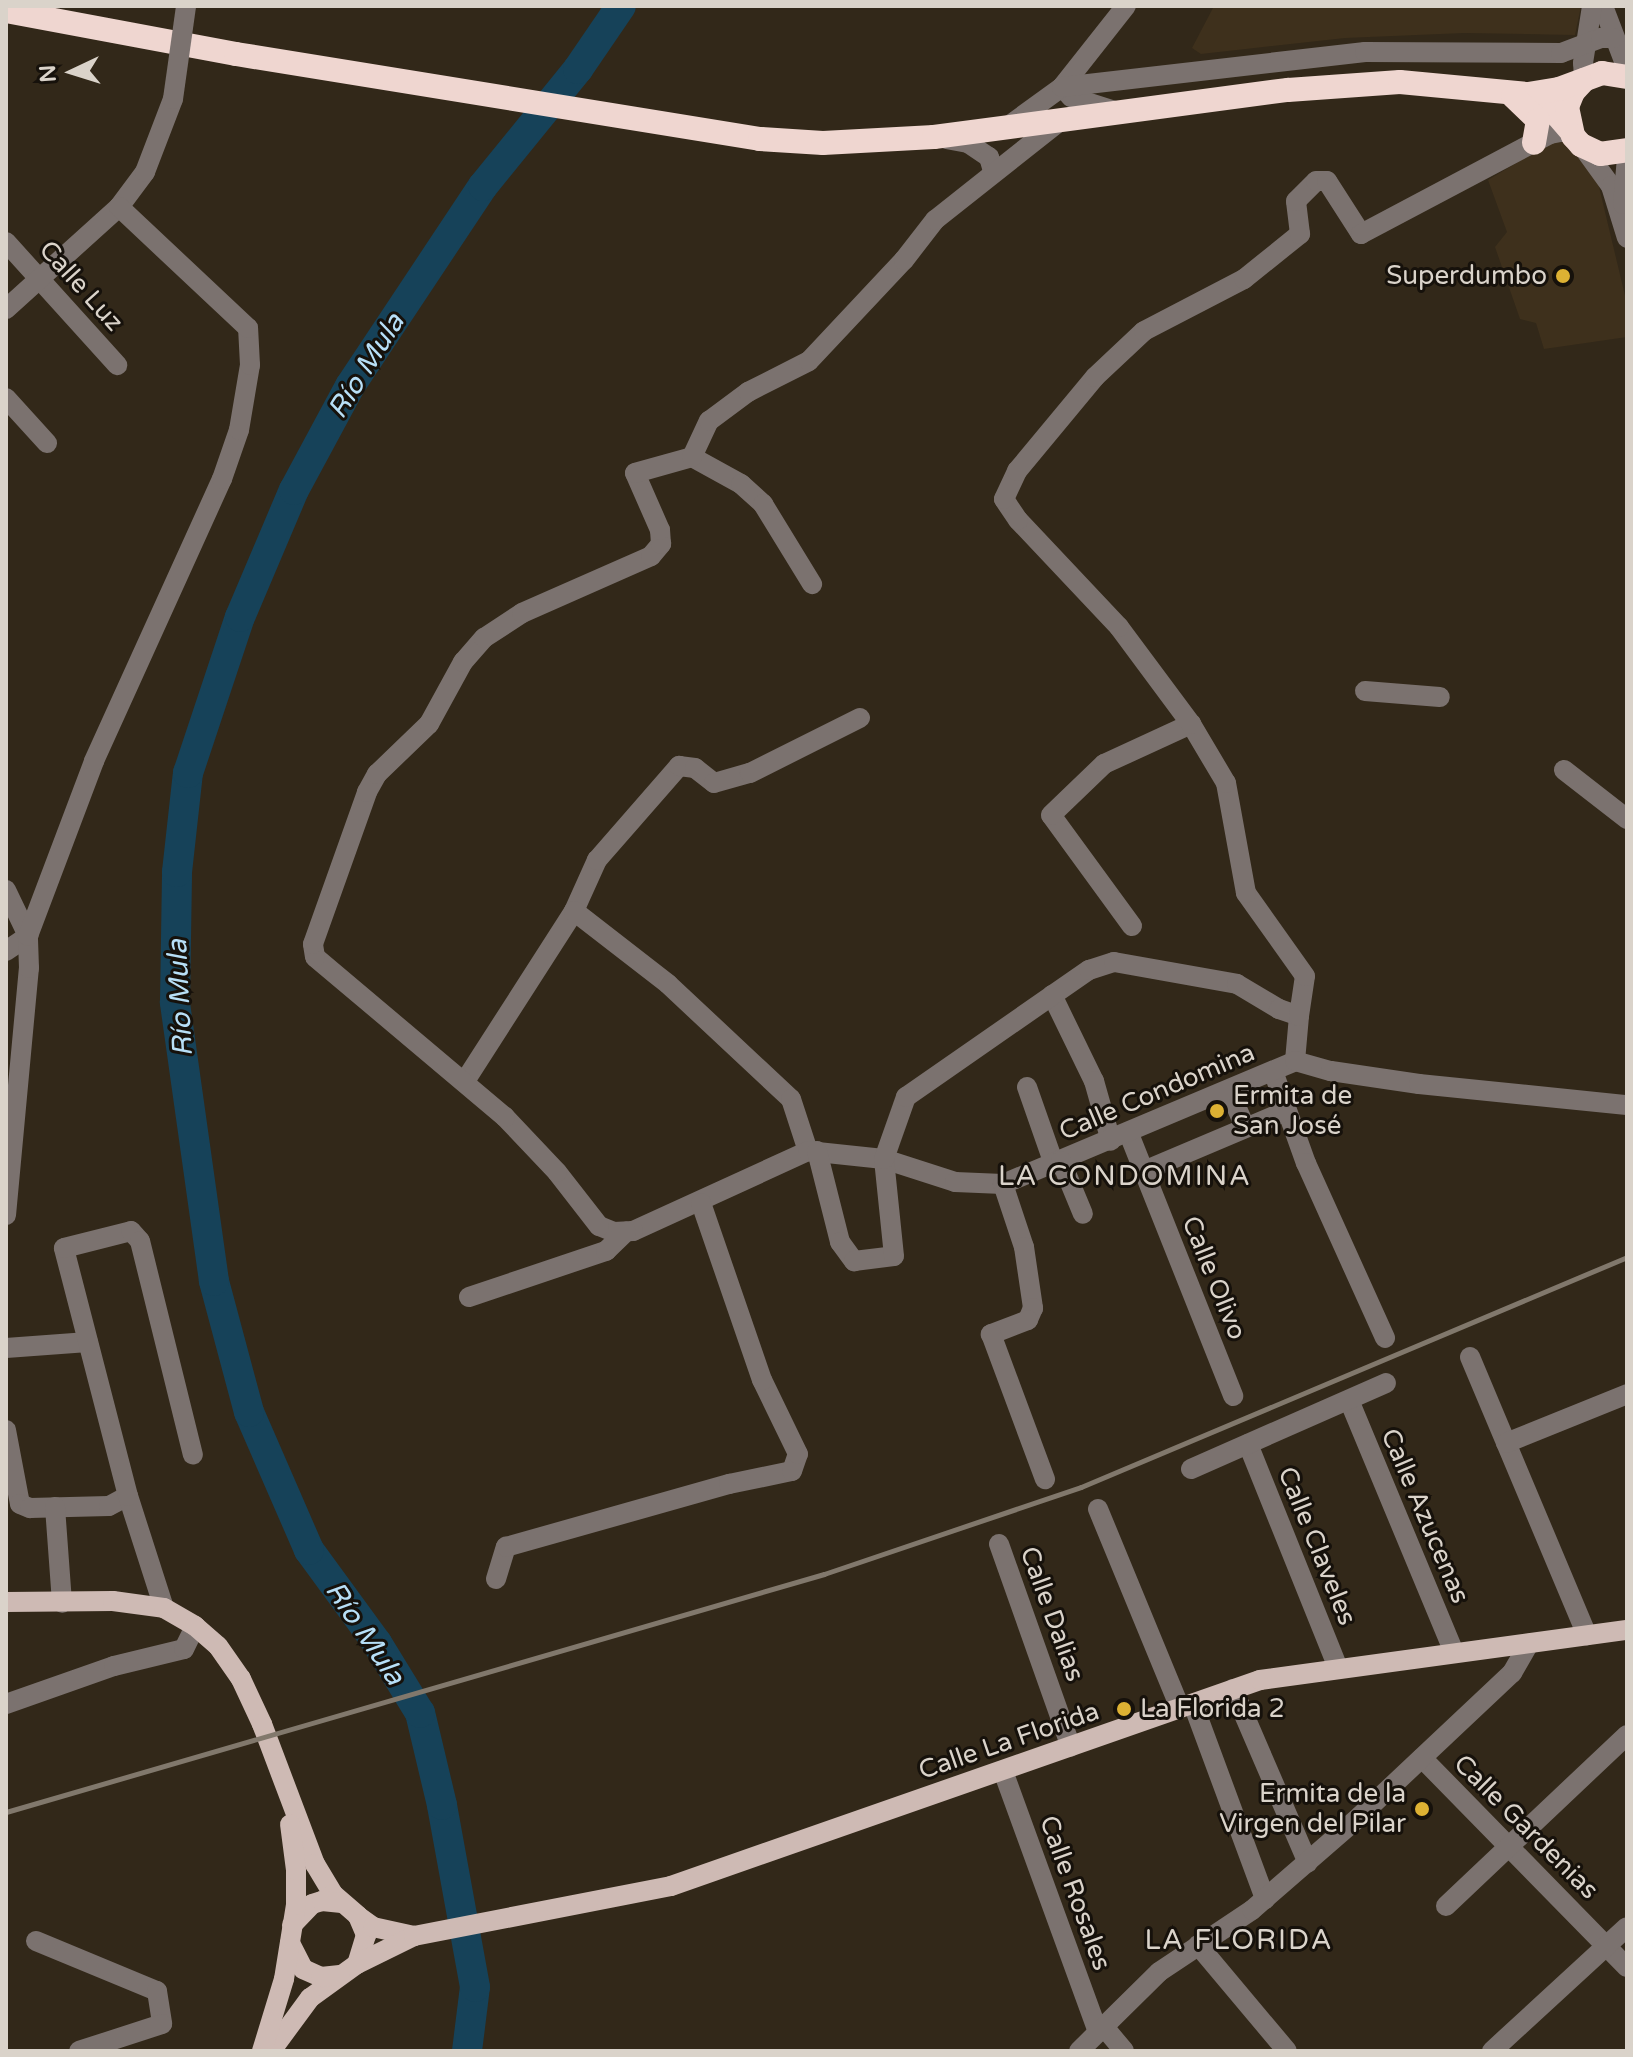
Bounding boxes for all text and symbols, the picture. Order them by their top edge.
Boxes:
north arrow [32,32,112,112]
text: N [34,64,62,83]
street label: Calle Luz [32,234,130,338]
place label: Superdumbo [1386,260,1547,292]
marker: Superdumbo [1554,267,1572,285]
water label: Río Mula [321,307,411,425]
water label: Río Mula [160,938,200,1058]
street label: Calle Condomina [1055,1037,1259,1147]
place label: Ermita de San José [1233,1080,1352,1142]
marker: Ermita de San José [1208,1102,1226,1120]
district label: LA CONDOMINA [998,1159,1252,1193]
street label: Calle Olivo [1175,1212,1253,1344]
street label: Calle Azucenas [1374,1424,1476,1608]
street label: Calle Claveles [1271,1462,1363,1630]
street label: Calle Dalias [1013,1542,1091,1686]
water label: Río Mula [318,1575,412,1691]
place label: La Florida 2 [1140,1693,1285,1725]
street label: Calle La Florida [915,1696,1103,1786]
marker: La Florida 2 [1115,1700,1133,1718]
street label: Calle Gardenias [1447,1748,1605,1906]
place label: Ermita de la Virgen del Pilar [1219,1778,1406,1840]
marker: Ermita de la Virgen del Pilar [1413,1800,1431,1818]
street label: Calle Rosales [1033,1811,1117,1975]
district label: LA FLORIDA [1144,1923,1334,1957]

